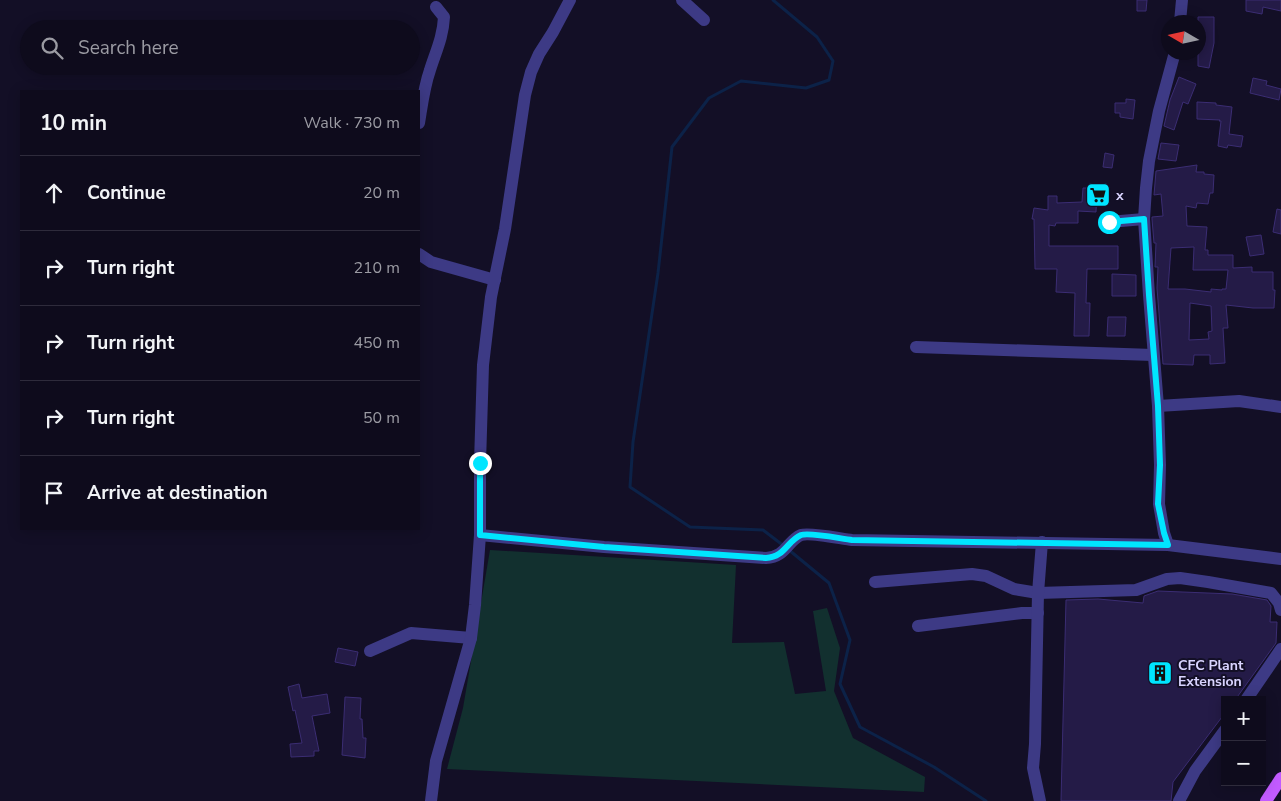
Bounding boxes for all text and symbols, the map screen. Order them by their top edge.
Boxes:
north arrow [1161,15,1206,60]
search box [20,20,420,75]
icon: search [38,34,66,62]
text: Search here [78,35,179,61]
text: 10 min [40,109,107,137]
text: Walk · 730 m [304,112,400,134]
icon: ahead [40,179,68,207]
text: Continue [87,180,166,206]
text: 20 m [363,182,400,204]
supermarket icon: x [1085,182,1111,208]
place label: x [1115,186,1124,205]
route start [1098,211,1121,234]
icon: right [40,254,68,282]
text: Turn right [87,255,174,281]
text: 210 m [353,257,400,279]
icon: right [40,329,68,357]
text: Turn right [87,330,174,356]
text: 450 m [353,332,400,354]
icon: right [40,404,68,432]
text: Turn right [87,405,174,431]
text: 50 m [363,407,400,429]
route end [469,452,492,475]
icon: arrive [40,479,68,507]
text: Arrive at destination [87,480,268,506]
place label: CFC Plant Extension [1178,656,1244,691]
building icon: CFC Plant Extension [1147,660,1173,686]
map controls [1221,696,1266,786]
button: + [1221,696,1266,741]
button: − [1221,741,1266,786]

